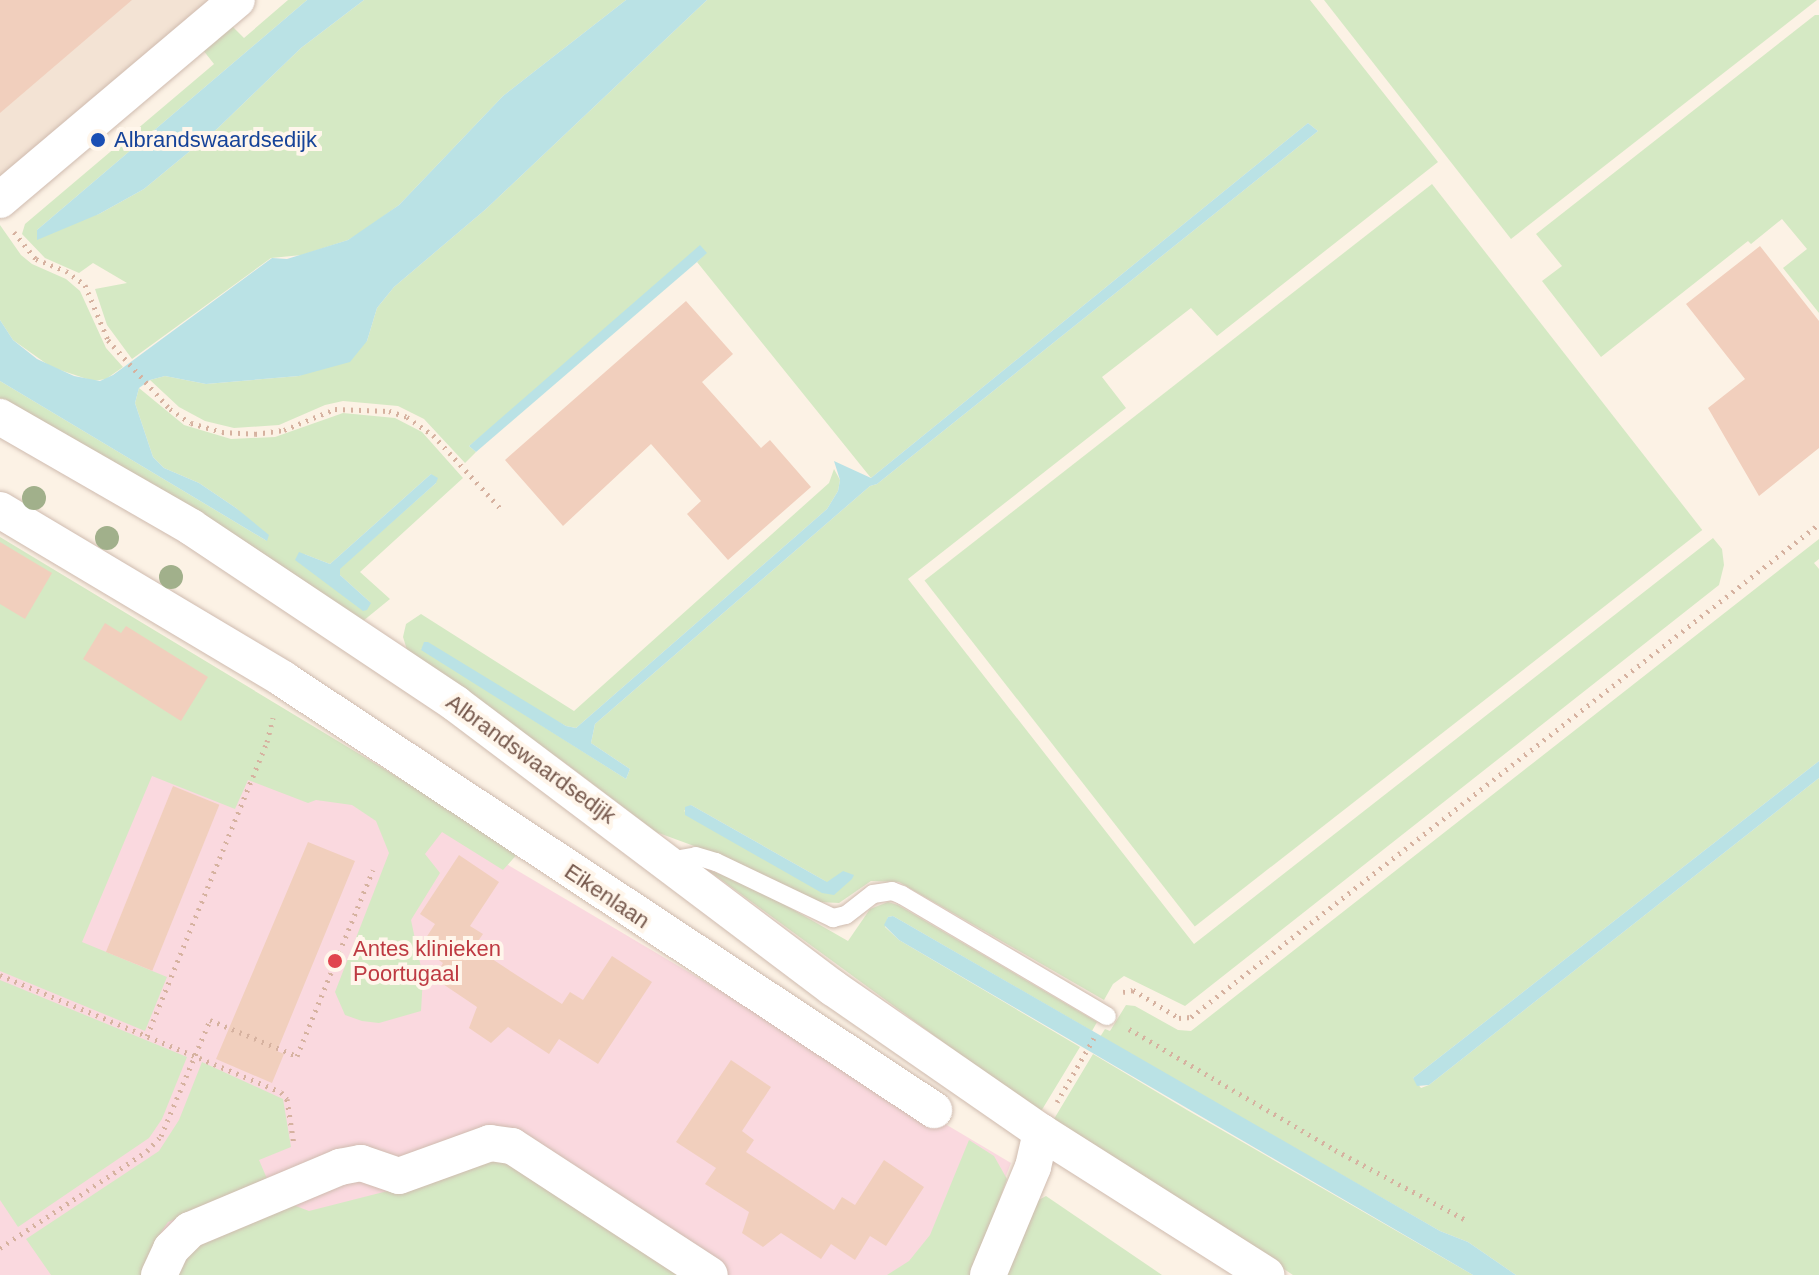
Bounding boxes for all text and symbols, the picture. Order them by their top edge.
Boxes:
place label: Albrandswaardsedijk [114,127,317,153]
marker: Albrandswaardsedijk [89,131,107,149]
street label: Albrandswaardsedijk [441,689,621,829]
street label: Eikenlaan [560,858,654,934]
place label: Antes klinieken Poortugaal [353,935,501,986]
marker: Antes klinieken Poortugaal [324,950,346,972]

